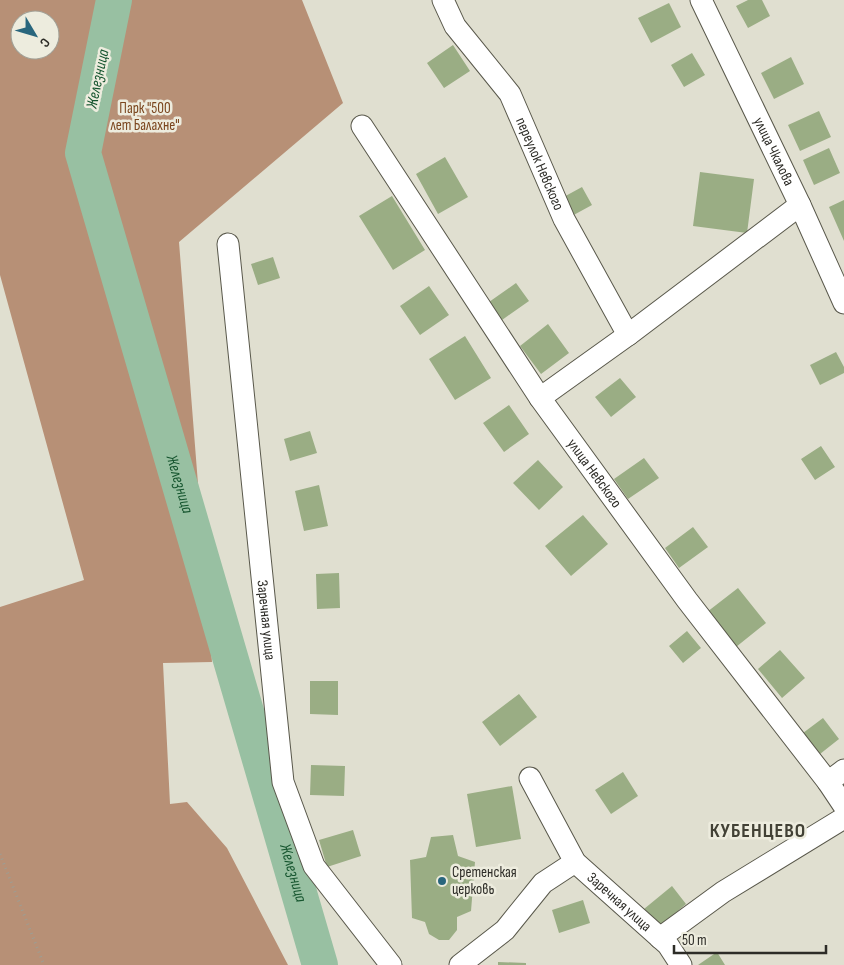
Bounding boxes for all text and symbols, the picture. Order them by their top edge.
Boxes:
north arrow [10,10,60,60]
text: С [36,35,54,51]
water label: Железница [82,47,114,111]
park label: Парк "500 лет Балахне" [110,99,180,135]
street label: переулок Невского [512,114,569,213]
street label: улица Чкалова [749,114,799,189]
street label: улица Невского [563,435,626,512]
water label: Железница [162,452,197,516]
street label: Заречная улица [253,579,280,661]
district label: КУБЕНЦЕВО [710,819,806,843]
water label: Железница [275,840,311,905]
place label: Сретенская церковь [452,863,517,899]
street label: Заречная улица [583,868,656,936]
marker: Сретенская церковь [436,875,448,887]
scale bar [674,922,826,954]
text: 50 m [682,931,707,950]

